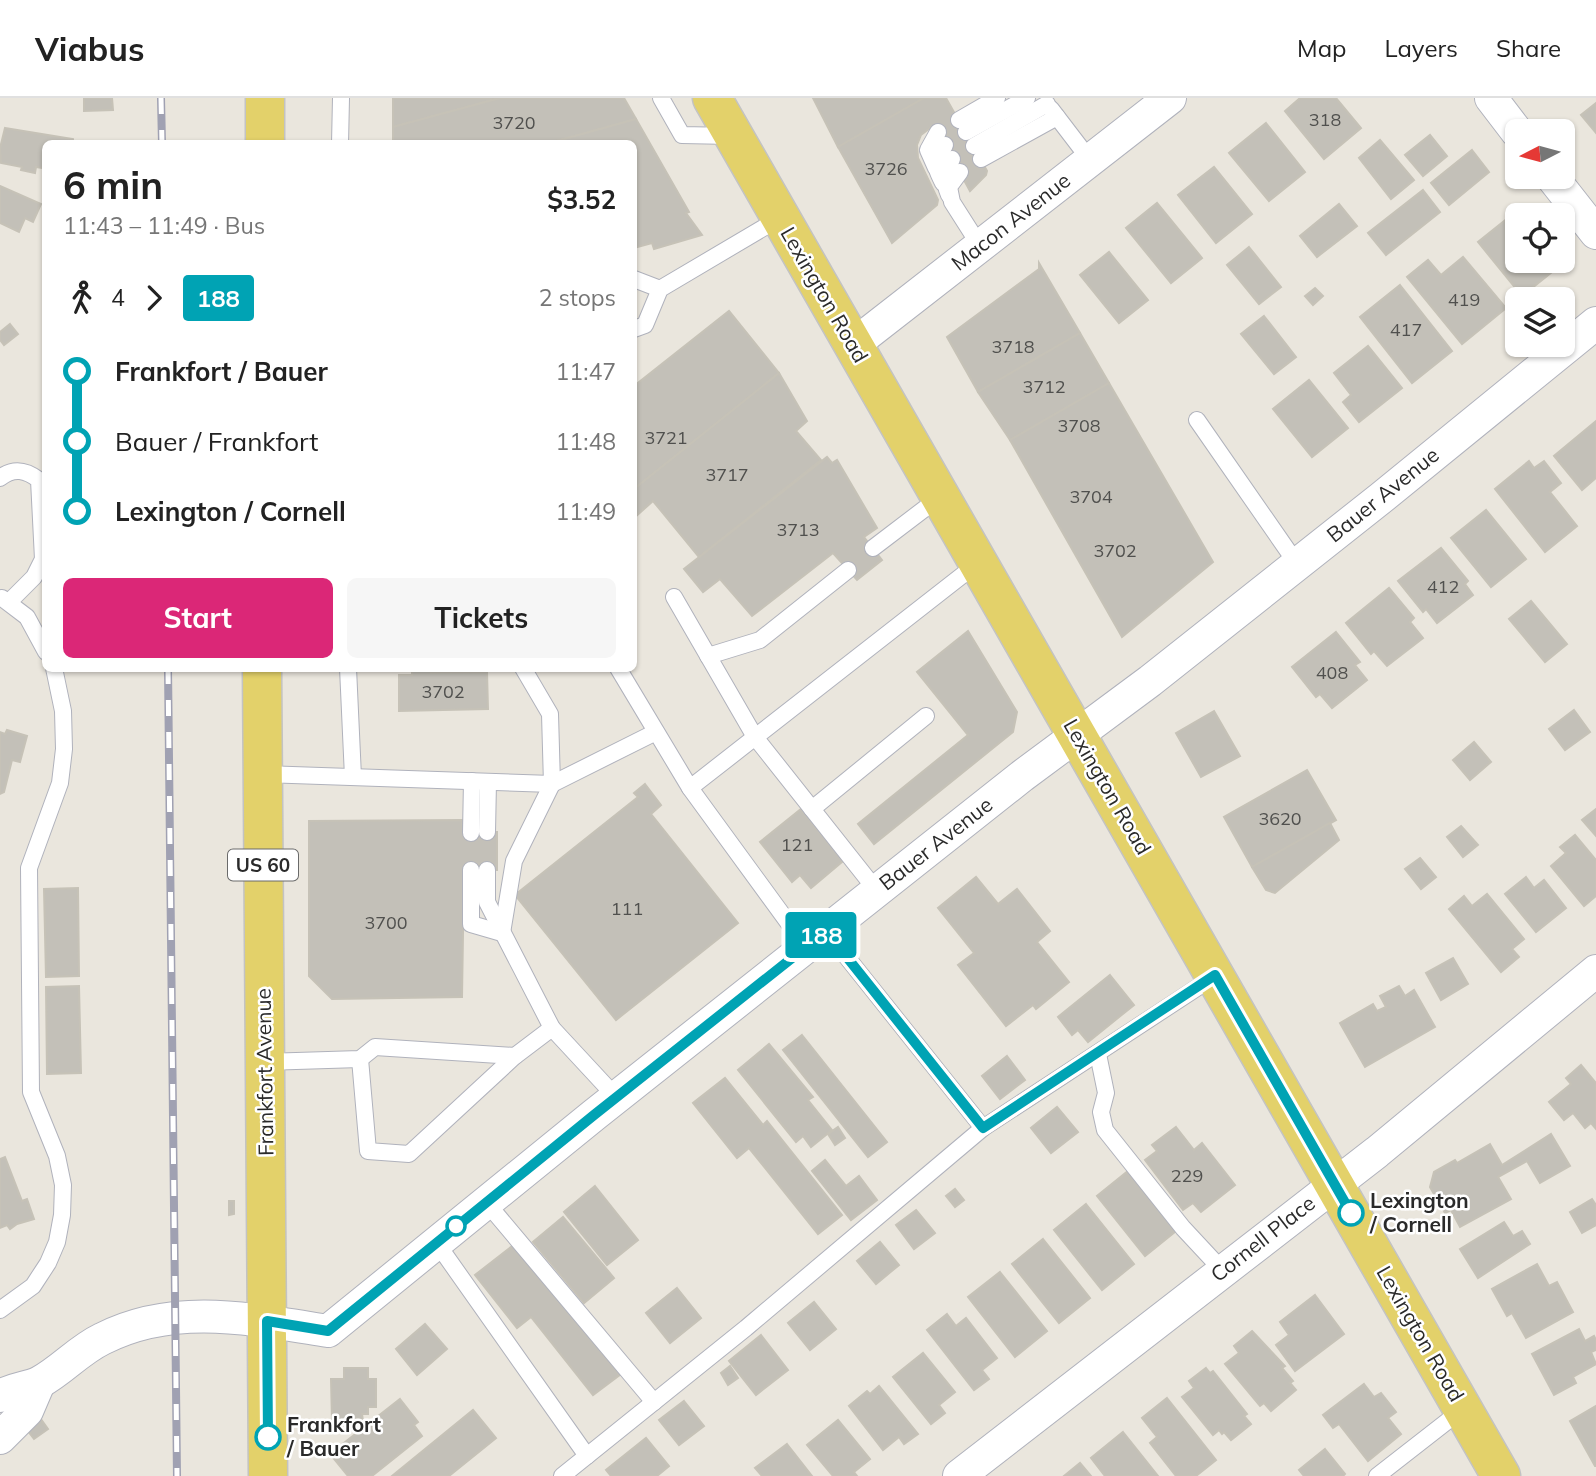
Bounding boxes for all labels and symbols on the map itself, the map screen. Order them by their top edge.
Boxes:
house number: 318 [1309,108,1341,131]
house number: 3720 [492,111,536,134]
north arrow [1505,119,1575,189]
house number: 3726 [864,157,908,180]
street label: Macon Avenue [946,167,1075,276]
street label: Lexington Road [776,222,874,367]
house number: 419 [1448,288,1480,311]
house number: 417 [1390,318,1422,341]
house number: 3718 [991,335,1035,358]
house number: 3712 [1022,375,1066,398]
house number: 3708 [1057,414,1101,437]
house number: 3721 [644,426,688,449]
street label: Bauer Avenue [1321,441,1444,547]
house number: 3717 [705,463,749,486]
house number: 3704 [1069,485,1113,508]
house number: 3713 [776,518,820,541]
house number: 3702 [1093,539,1137,562]
house number: 412 [1427,575,1459,598]
house number: 408 [1316,661,1348,684]
house number: 3702 [421,680,465,703]
street label: Lexington Road [1059,714,1157,859]
street label: Bauer Avenue [874,791,997,896]
house number: 3620 [1258,807,1302,830]
house number: 121 [781,833,813,856]
road number: US 60 [228,850,298,880]
house number: 111 [611,897,643,920]
house number: 3700 [364,911,408,934]
line badge: 188 [781,912,861,958]
street label: Frankfort Avenue [250,988,278,1156]
house number: 229 [1171,1164,1203,1187]
place label: Lexington / Cornell [1369,1187,1469,1237]
street label: Cornell Place [1205,1189,1320,1287]
marker: Lexington / Cornell [1338,1200,1364,1226]
unlabelled marker [446,1216,466,1236]
street label: Lexington Road [1372,1261,1470,1406]
place label: Frankfort / Bauer [286,1411,381,1461]
marker: Frankfort / Bauer [255,1424,281,1450]

